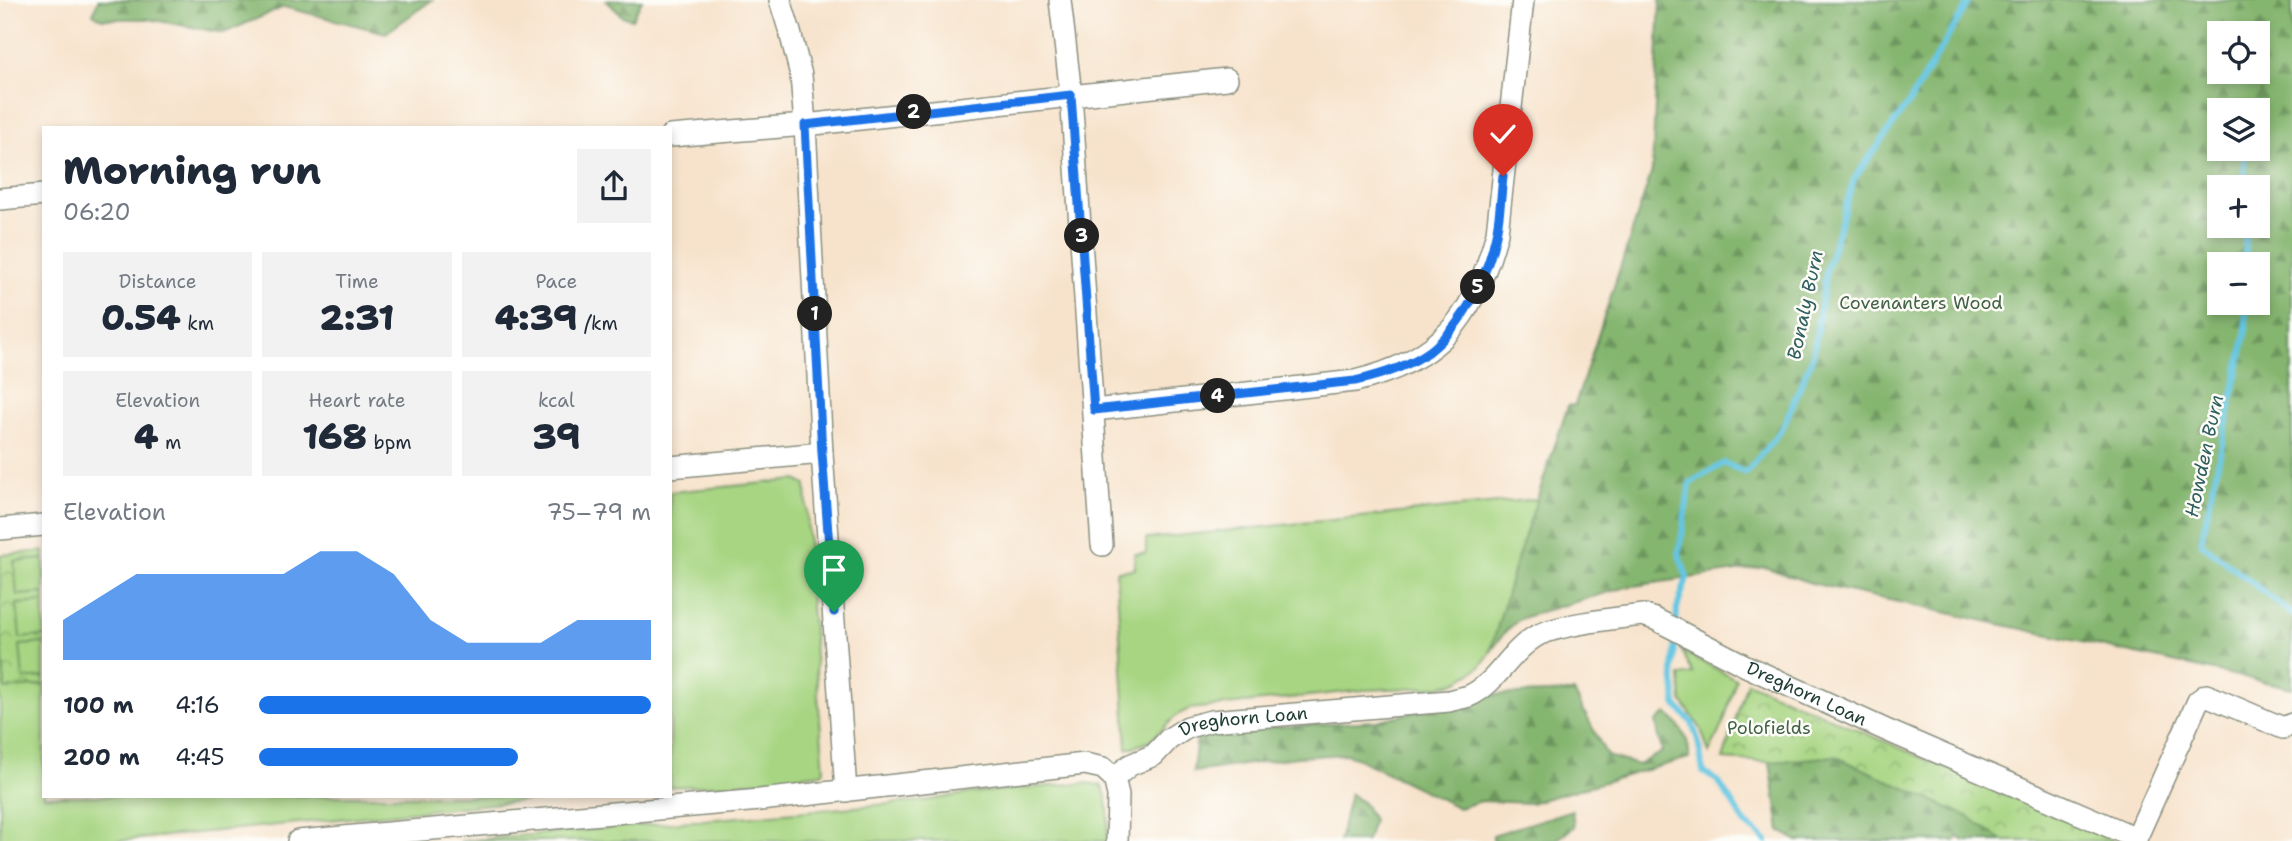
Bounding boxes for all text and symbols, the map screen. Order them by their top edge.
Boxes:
map controls [2207,21,2270,315]
button: locate [2207,21,2270,84]
pin: 2 [897,94,932,130]
button: layers [2207,98,2270,161]
text: 2 [907,99,920,124]
pin [1473,104,1533,176]
icon: check [1484,115,1522,153]
text: Morning run [63,145,321,196]
button: share [577,149,651,223]
button: + [2207,175,2270,238]
text: 06:20 [63,197,131,227]
pin: 3 [1064,218,1100,254]
text: 3 [1075,223,1088,248]
water label: Bonaly Burn [1781,248,1829,362]
button: − [2207,252,2270,315]
text: Distance [119,269,197,294]
text: Time [335,269,379,294]
text: Pace [535,269,577,294]
pin: 5 [1460,270,1496,304]
text: 5 [1472,274,1483,299]
park label: Covenanters Wood [1839,291,2003,315]
text: 0.54 [101,294,181,341]
text: 2:31 [320,294,394,341]
text: 4:39 [495,294,578,341]
pin: 1 [798,296,832,332]
text: 1 [810,301,819,326]
text: km [181,311,214,336]
text: /km [578,311,618,336]
pin: 4 [1200,378,1236,414]
text: 4 [1211,383,1224,408]
text: Elevation [115,388,200,413]
text: Heart rate [309,388,405,413]
text: kcal [538,388,575,413]
water label: Howden Burn [2179,392,2229,520]
text: 4 [134,413,158,460]
text: 168 [302,413,367,460]
text: 39 [532,413,580,460]
text: m [158,430,181,455]
text: bpm [367,430,412,455]
text: Elevation [63,497,166,527]
text: 75–79 m [547,497,651,527]
pin [804,540,864,612]
icon: arrive [815,551,853,589]
street label: Dreghorn Loan [1743,656,1871,732]
text: 100 m [63,690,134,720]
text: 4:16 [175,690,220,720]
street label: Dreghorn Loan [1174,701,1309,742]
park label: Polofields [1727,716,1811,740]
text: 200 m [63,742,140,772]
text: 4:45 [175,742,225,772]

